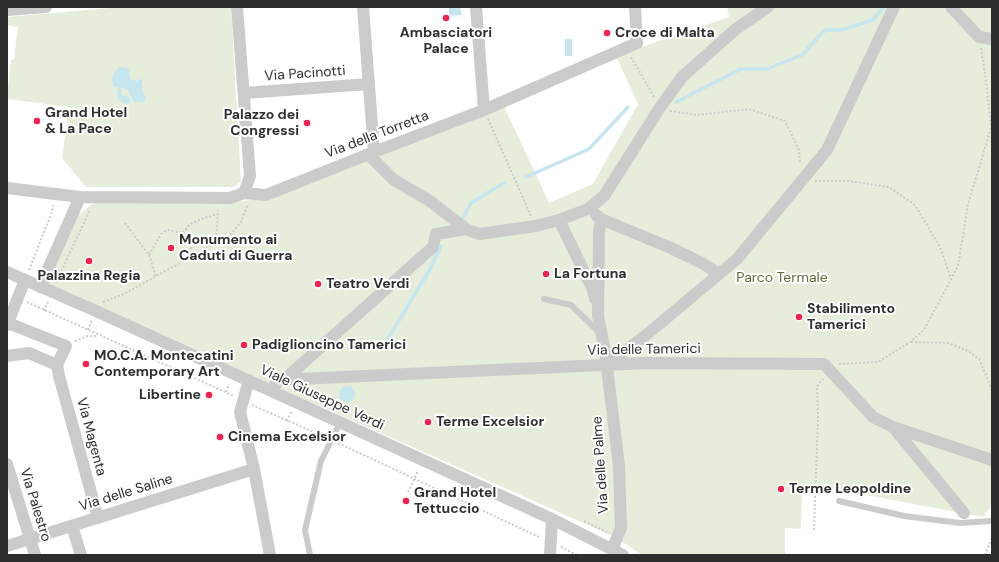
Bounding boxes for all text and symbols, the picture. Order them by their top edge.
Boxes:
marker: Ambasciatori Palace [441,13,451,23]
place label: Ambasciatori Palace [400,25,492,58]
place label: Croce di Malta [615,25,715,41]
marker: Croce di Malta [602,28,612,38]
street label: Via Pacinotti [264,63,346,85]
place label: Grand Hotel & La Pace [45,105,127,138]
place label: Palazzo dei Congressi [224,107,299,140]
street label: Via della Torretta [323,108,431,162]
marker: Grand Hotel & La Pace [32,116,42,126]
marker: Palazzo dei Congressi [302,118,312,128]
place label: Monumento ai Caduti di Guerra [179,232,292,264]
marker: Monumento ai Caduti di Guerra [166,243,176,253]
marker: Palazzina Regia [84,256,94,266]
place label: La Fortuna [554,266,627,282]
place label: Palazzina Regia [37,268,141,284]
marker: La Fortuna [541,269,551,279]
park label: Parco Termale [736,270,828,286]
place label: Teatro Verdi [326,276,409,292]
marker: Teatro Verdi [313,279,323,289]
place label: Stabilimento Tamerici [807,301,895,334]
marker: Stabilimento Tamerici [794,312,804,322]
place label: Padiglioncino Tamerici [252,337,406,353]
marker: Padiglioncino Tamerici [239,340,249,350]
street label: Via delle Tamerici [587,341,701,359]
place label: MO.C.A. Montecatini Contemporary Art [94,348,234,380]
marker: MO.C.A. Montecatini Contemporary Art [81,359,91,369]
street label: Viale Giuseppe Verdi [257,362,387,434]
place label: Libertine [139,387,201,403]
marker: Libertine [204,390,214,400]
street label: Via Magenta [73,396,109,478]
place label: Terme Excelsior [436,414,544,430]
street label: Via delle Palme [589,416,613,514]
marker: Terme Excelsior [423,417,433,427]
place label: Cinema Excelsior [228,429,346,445]
marker: Cinema Excelsior [215,432,225,442]
street label: Via Palestro [16,466,54,544]
street label: Via delle Saline [77,471,175,515]
place label: Terme Leopoldine [789,481,911,497]
marker: Terme Leopoldine [776,484,786,494]
place label: Grand Hotel Tettuccio [414,485,496,518]
marker: Grand Hotel Tettuccio [401,496,411,506]

